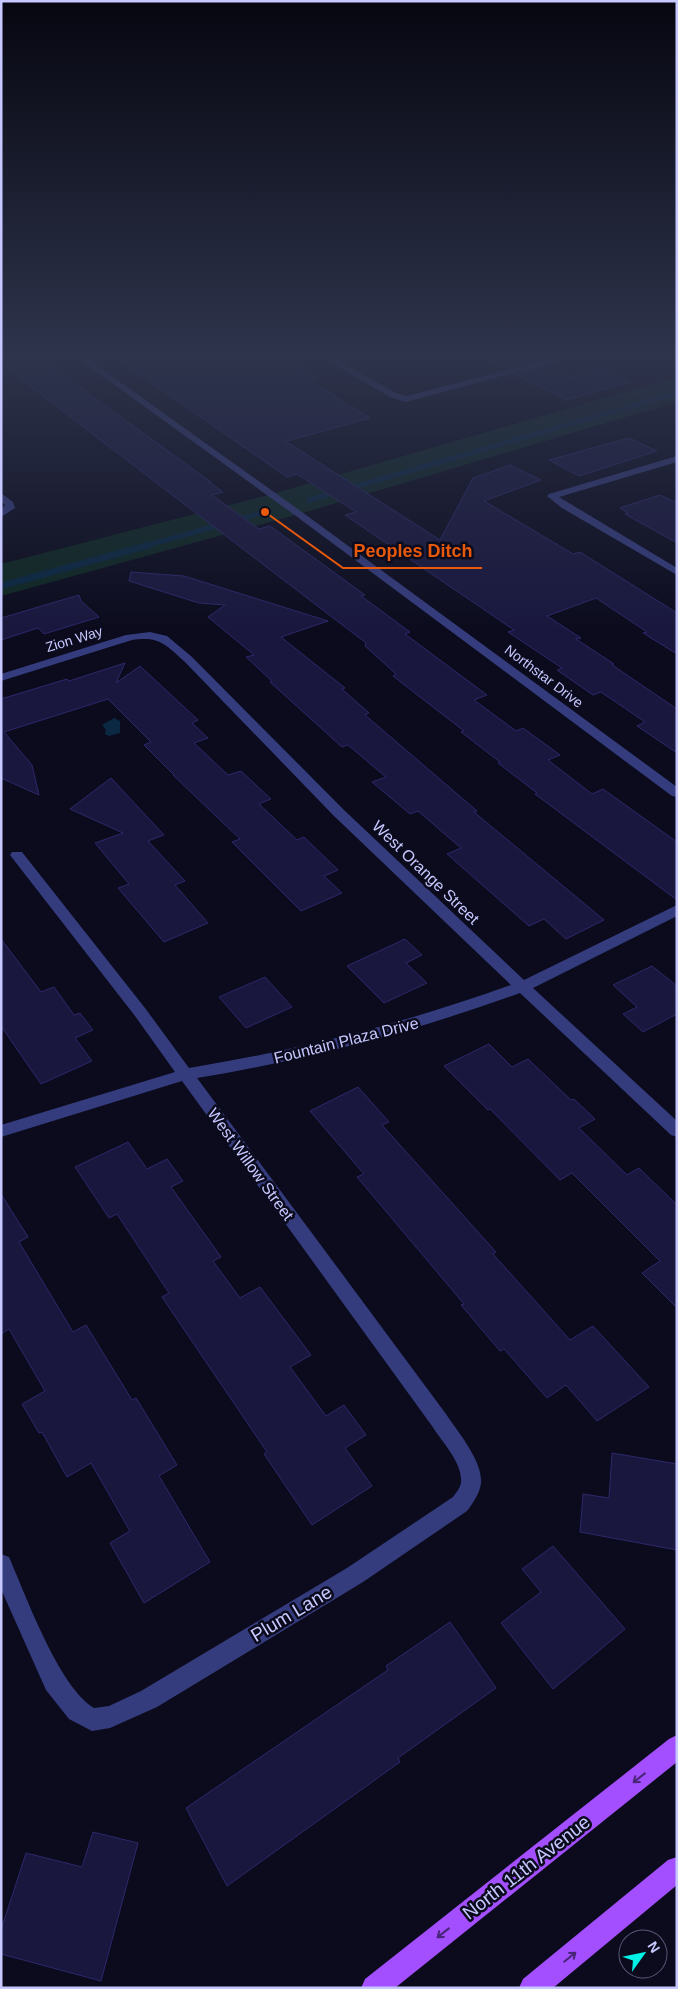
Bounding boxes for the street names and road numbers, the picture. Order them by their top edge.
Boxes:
street label: Zion Way [44,623,104,655]
street label: Northstar Drive [502,641,587,711]
street label: West Orange Street [369,817,483,928]
street label: Fountain Plaza Drive [272,1014,420,1067]
street label: West Willow Street [204,1105,297,1224]
street label: Plum Lane [247,1581,336,1646]
street label: North 11th Avenue [459,1811,594,1924]

